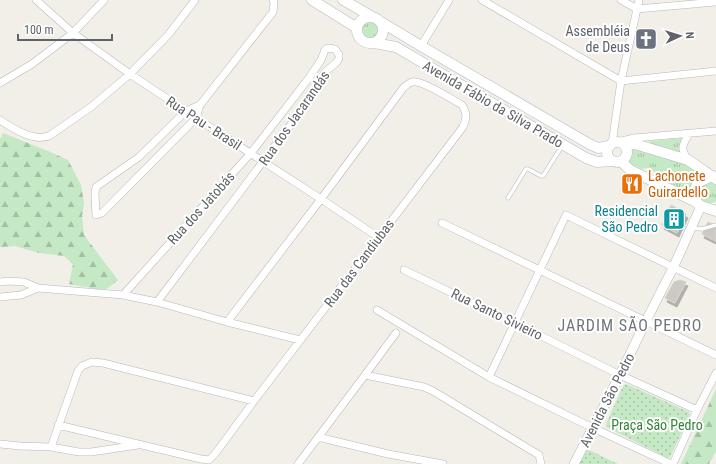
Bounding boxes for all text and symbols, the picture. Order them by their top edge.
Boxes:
scale bar [18,16,112,42]
north arrow [660,16,700,56]
text: 100 m [24,23,54,37]
place label: Assembléia de Deus [565,23,630,55]
church icon: Assembléia de Deus [633,26,659,52]
text: N [683,32,696,39]
street label: Avenida Fábio da Silva Prado [420,57,566,151]
street label: Rua dos Jacarandás [255,68,333,168]
street label: Rua Pau - Brasil [163,93,245,153]
street label: Rua dos Jatobás [164,168,238,248]
place label: Lachonete Guirardello [648,168,708,200]
restaurant icon: Lachonete Guirardello [619,171,645,197]
place label: Residencial São Pedro [595,203,658,235]
building icon: Residencial São Pedro [661,206,687,232]
street label: Rua das Candiubas [321,216,397,310]
street label: Rua Santo Sivieiro [449,285,545,343]
district label: JARDIM SÃO PEDRO [558,315,702,335]
street label: Avenida São Pedro [576,350,638,450]
park label: Praça São Pedro [611,417,703,433]

